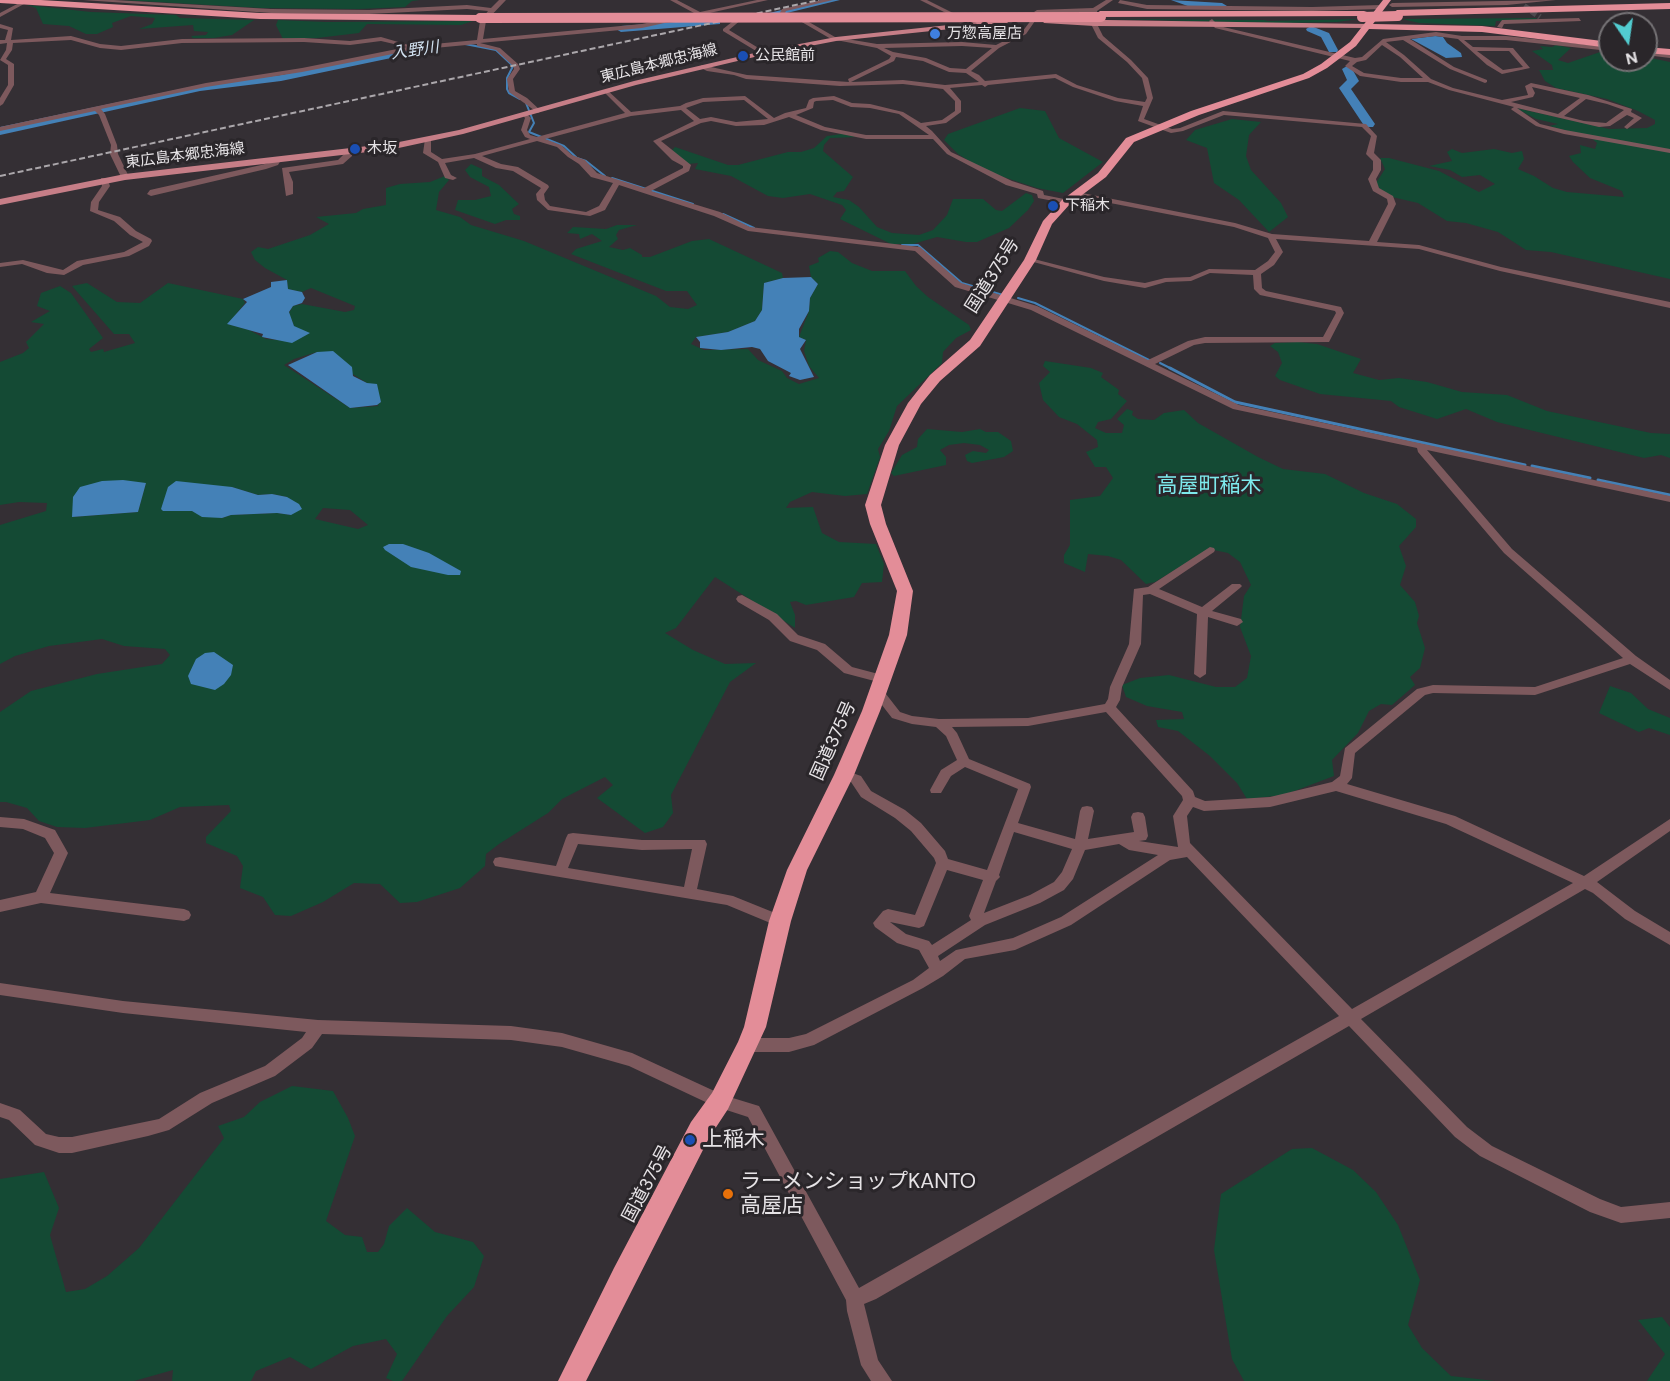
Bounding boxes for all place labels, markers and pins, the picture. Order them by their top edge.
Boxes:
place label: 万惣高屋店 [947,25,1022,43]
marker: 万惣高屋店 [928,27,942,41]
place label: 公民館前 [755,47,815,65]
marker: 公民館前 [736,49,750,63]
place label: 木坂 [367,140,397,158]
marker: 木坂 [348,142,362,156]
place label: 下稲木 [1065,197,1110,215]
marker: 下稲木 [1046,199,1060,213]
place label: 上稲木 [702,1127,765,1153]
marker: 上稲木 [683,1133,697,1147]
place label: ラーメンショップKANTO 高屋店 [740,1169,976,1219]
marker: ラーメンショップKANTO 高屋店 [721,1187,735,1201]

